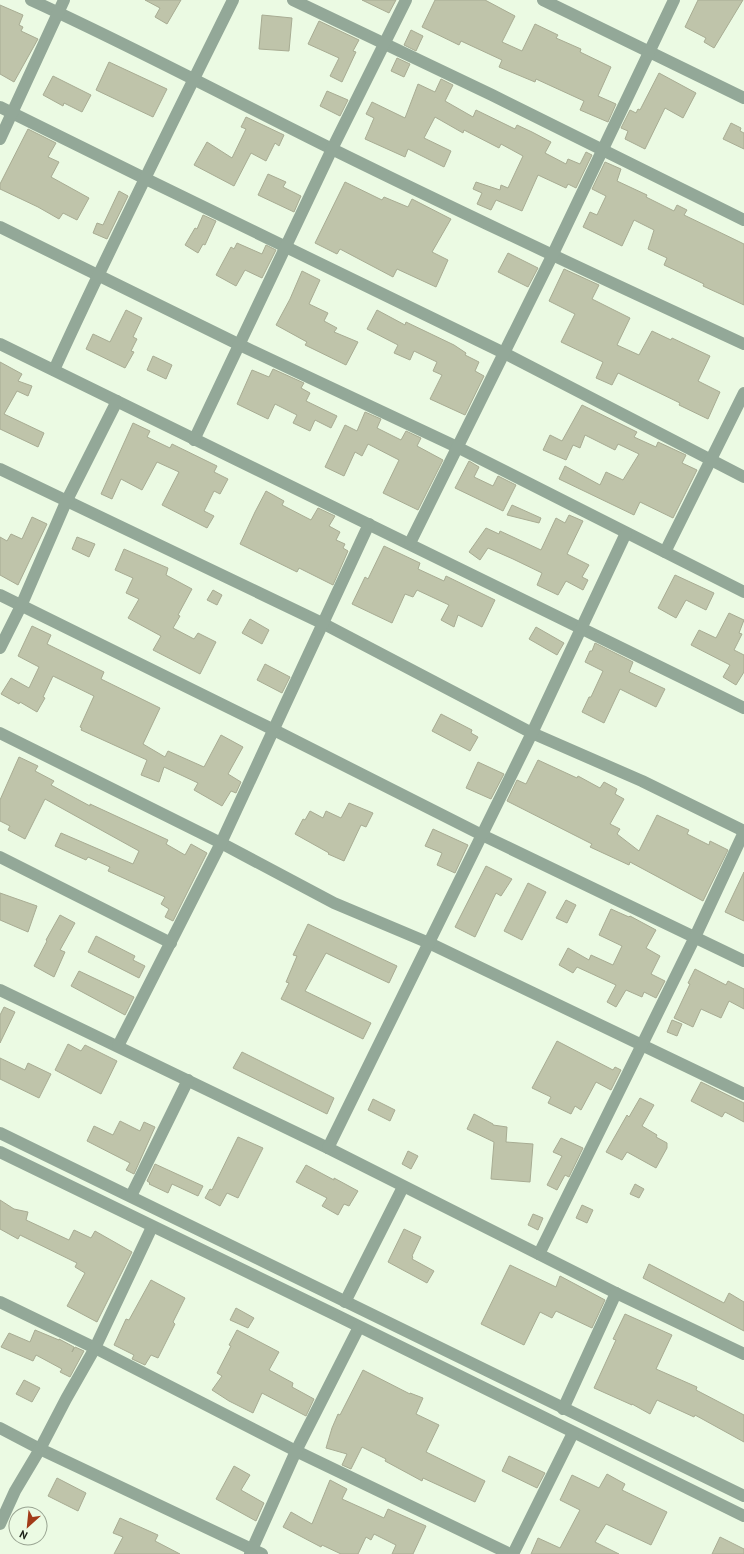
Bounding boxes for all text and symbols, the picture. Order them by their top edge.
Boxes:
north arrow [8,1506,48,1546]
text: N [17,1527,30,1543]

